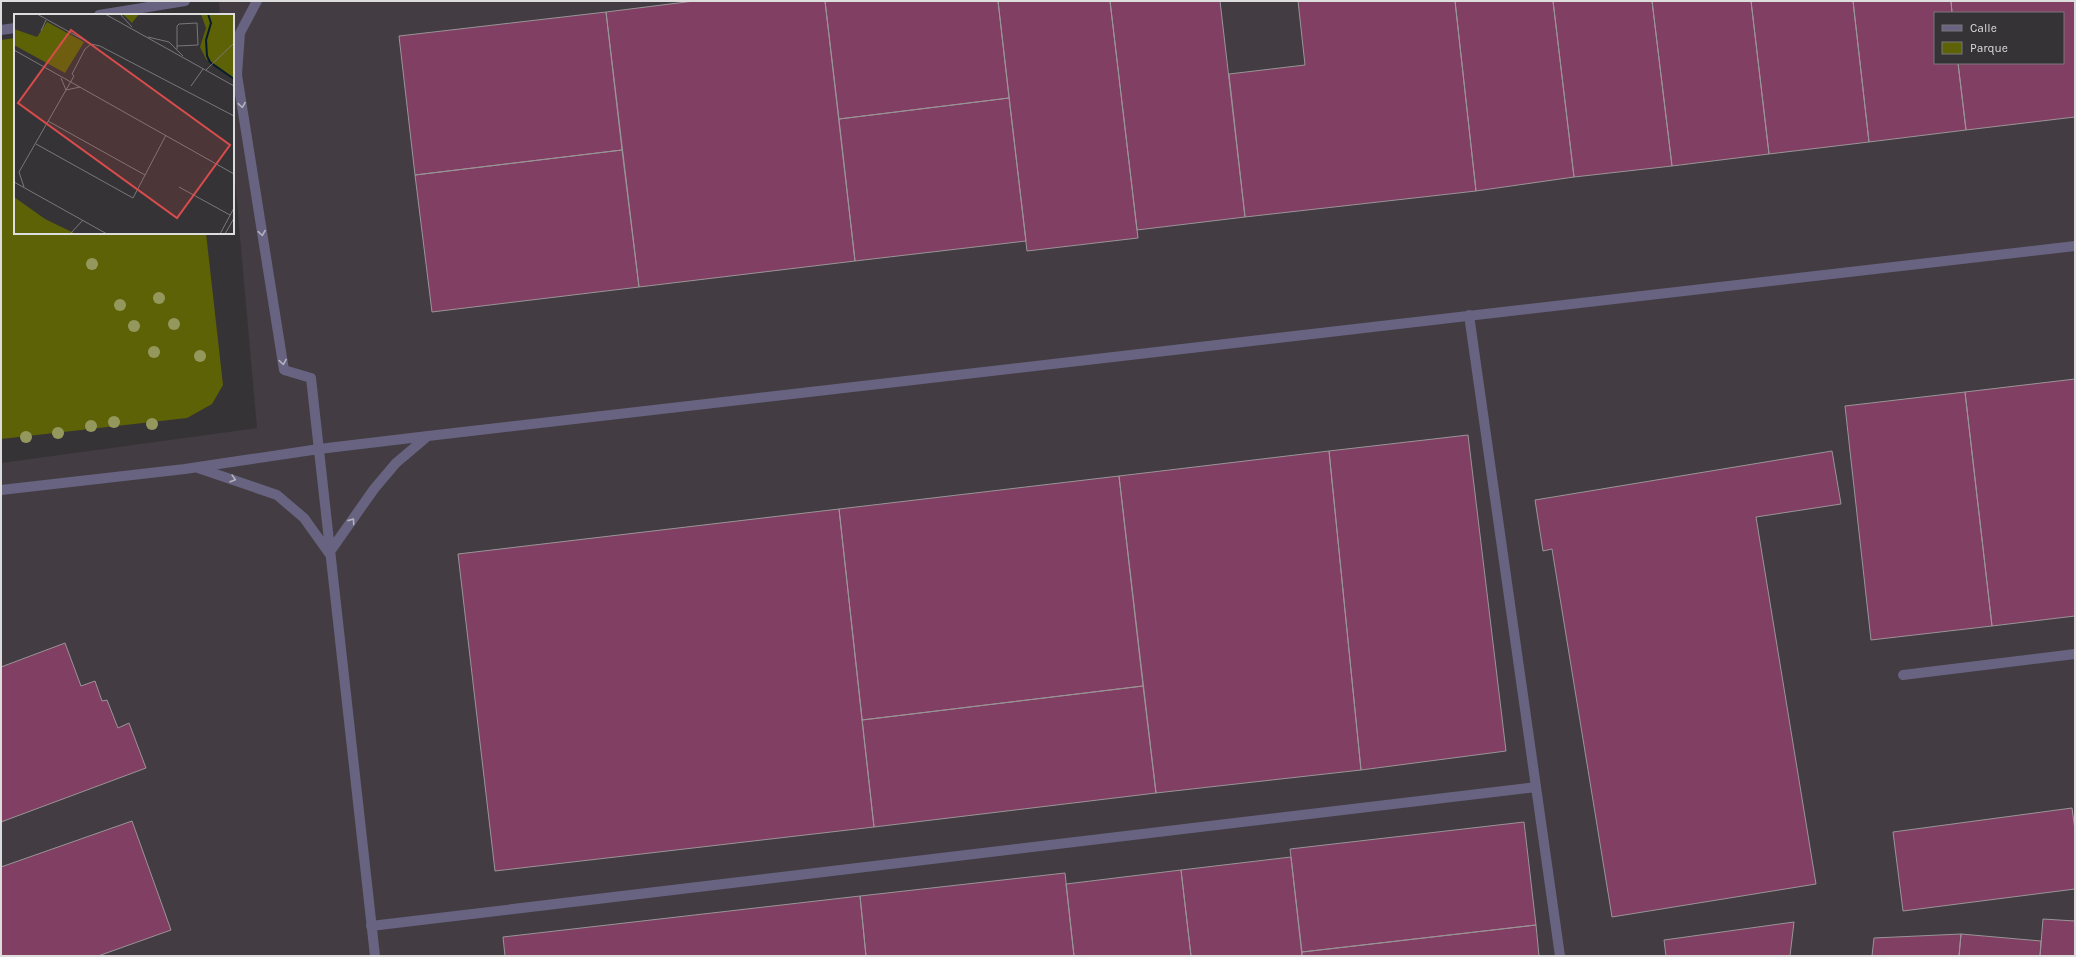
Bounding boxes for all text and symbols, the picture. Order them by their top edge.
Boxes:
legend [1934,12,2064,64]
inset map [14,14,234,234]
text: Calle [1970,21,1997,35]
text: Parque [1970,41,2008,55]
one-way arrow [237,102,246,108]
one-way arrow [257,230,266,237]
one-way arrow [278,359,287,365]
one-way arrow [229,474,236,483]
one-way arrow [347,518,355,525]

